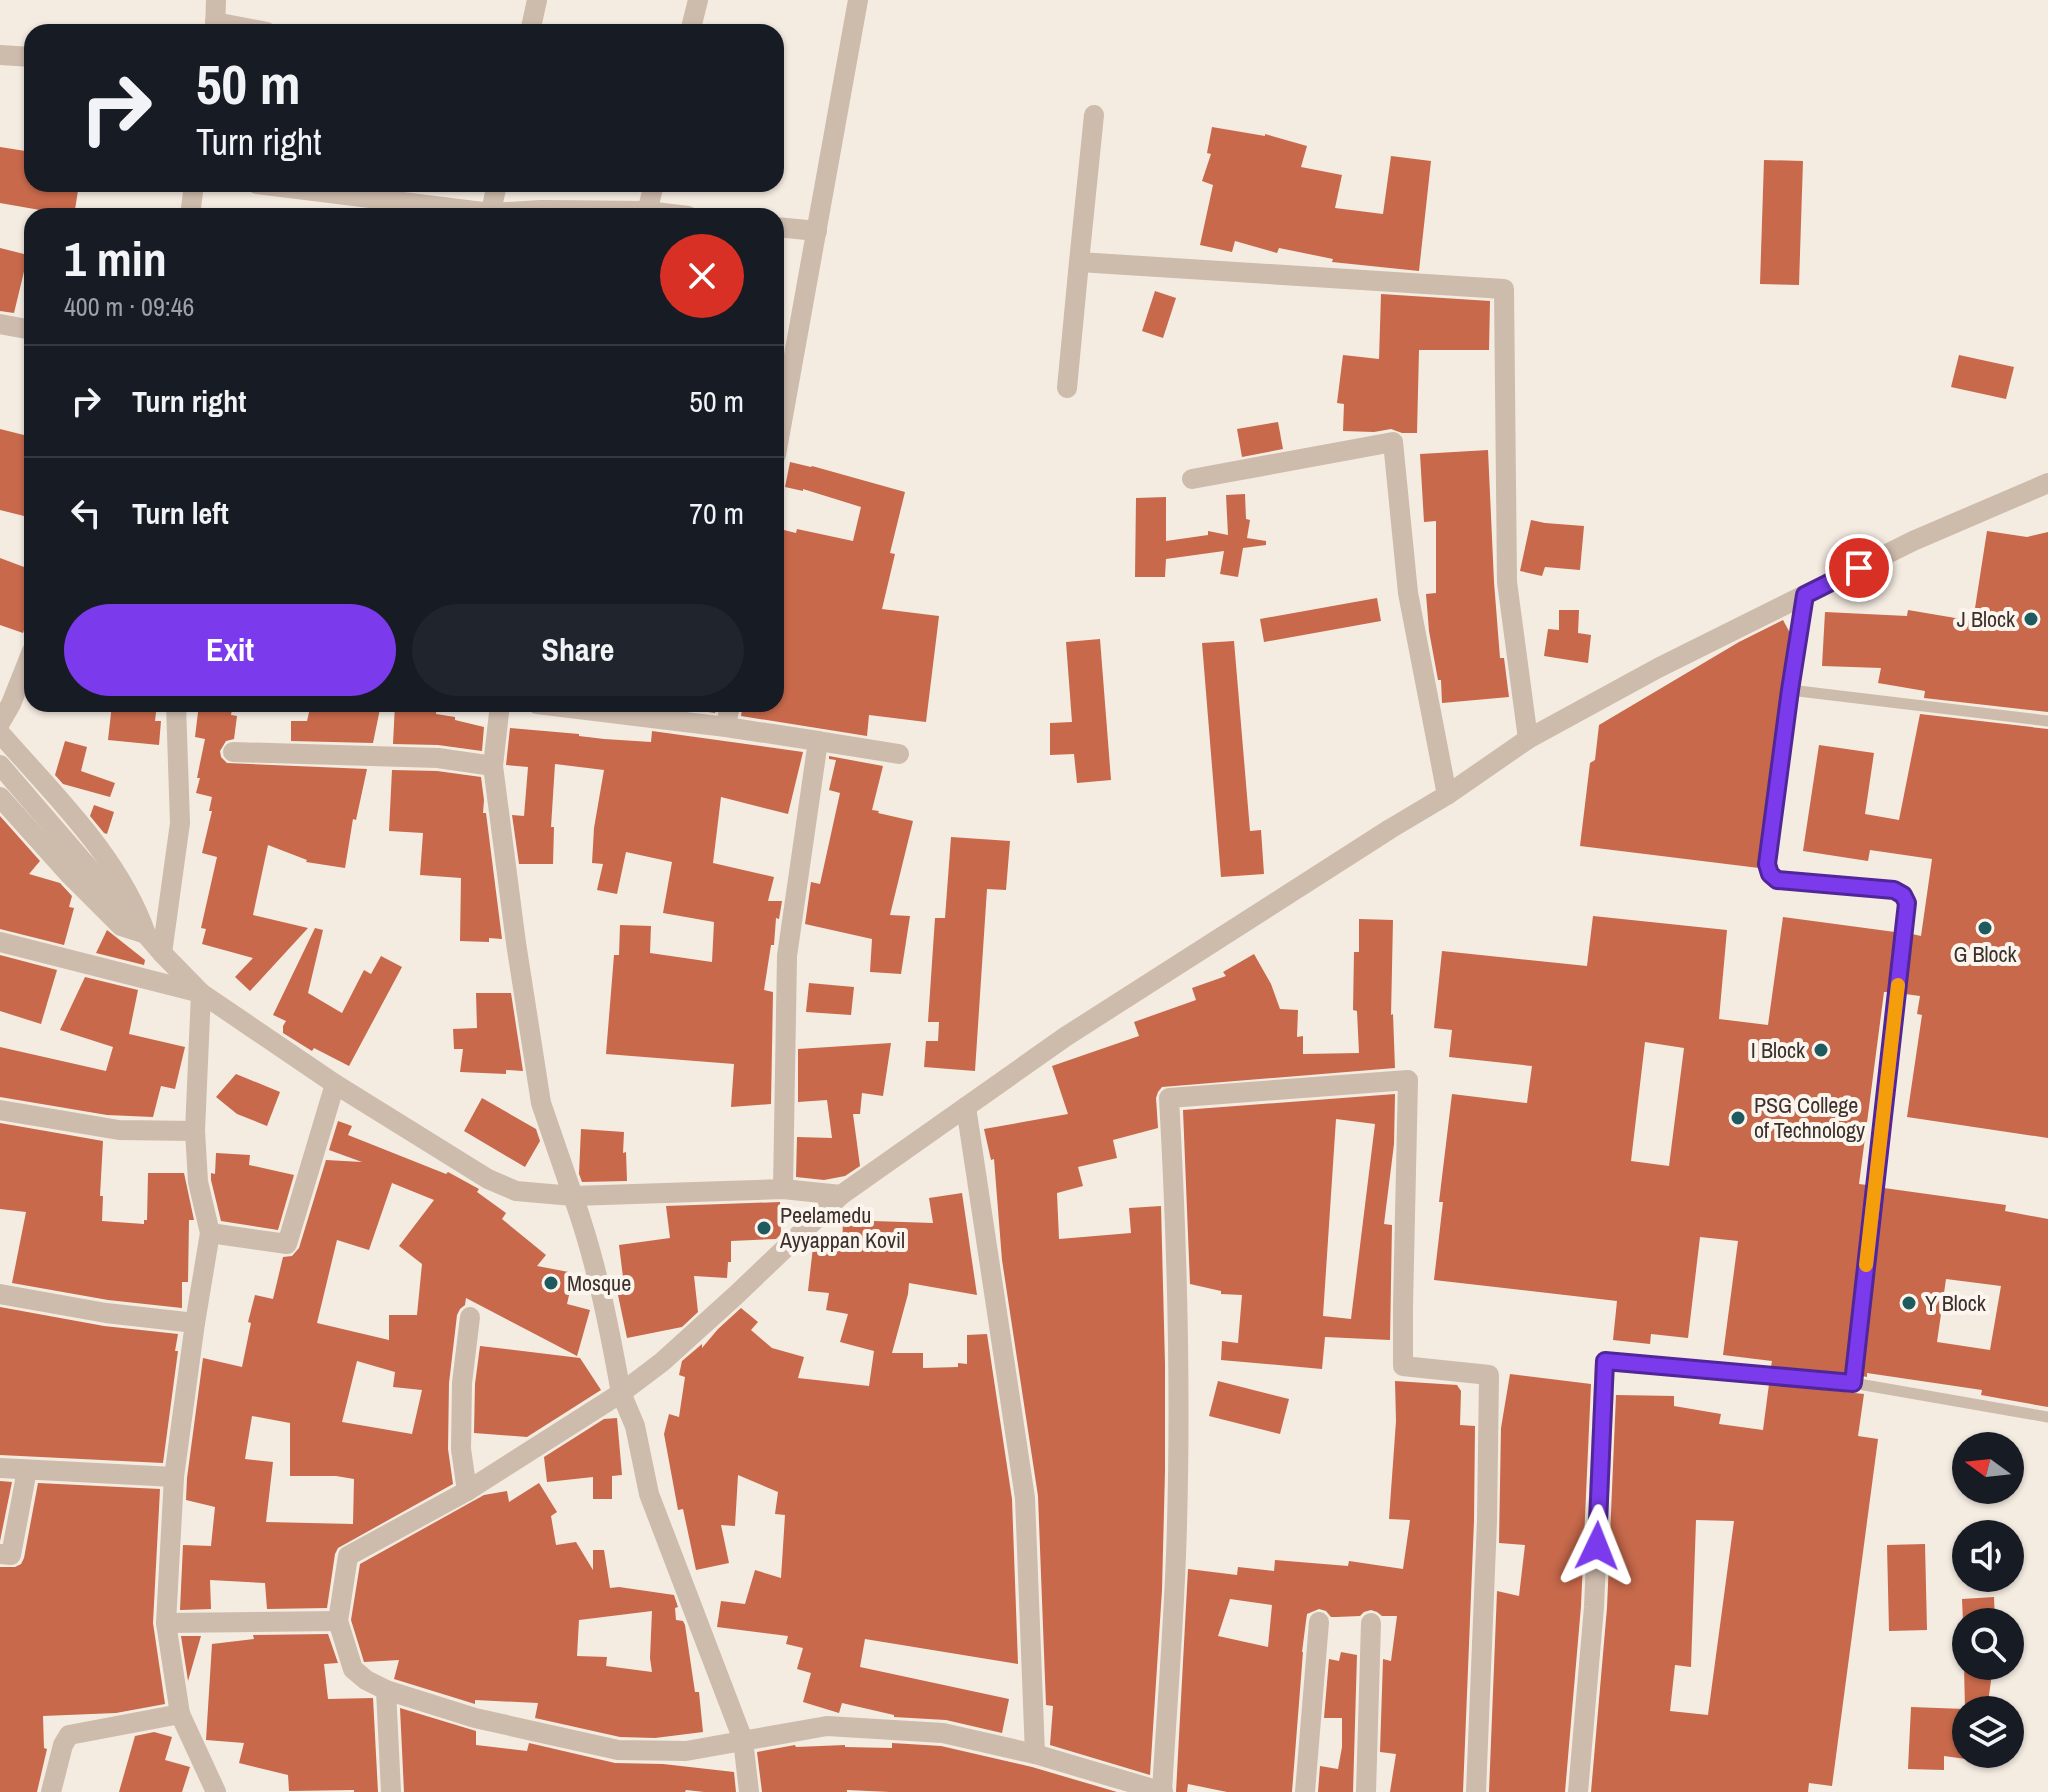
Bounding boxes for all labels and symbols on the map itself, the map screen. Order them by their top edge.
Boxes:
pin [1825,534,1893,602]
place label: J Block [1957,604,2016,634]
marker: J Block [2022,610,2040,628]
marker: G Block [1976,919,1994,937]
place label: G Block [1953,939,2018,969]
place label: I Block [1751,1035,1806,1065]
marker: I Block [1812,1041,1830,1059]
place label: PSG College of Technology [1754,1090,1865,1145]
marker: PSG College of Technology [1729,1109,1747,1127]
place label: Peelamedu Ayyappan Kovil [779,1200,905,1255]
marker: Peelamedu Ayyappan Kovil [755,1219,773,1237]
place label: Mosque [567,1268,631,1298]
marker: Mosque [542,1274,560,1292]
place label: Y Block [1925,1288,1987,1318]
marker: Y Block [1900,1294,1918,1312]
north arrow [1952,1432,2024,1504]
position arrow [1555,1504,1639,1588]

